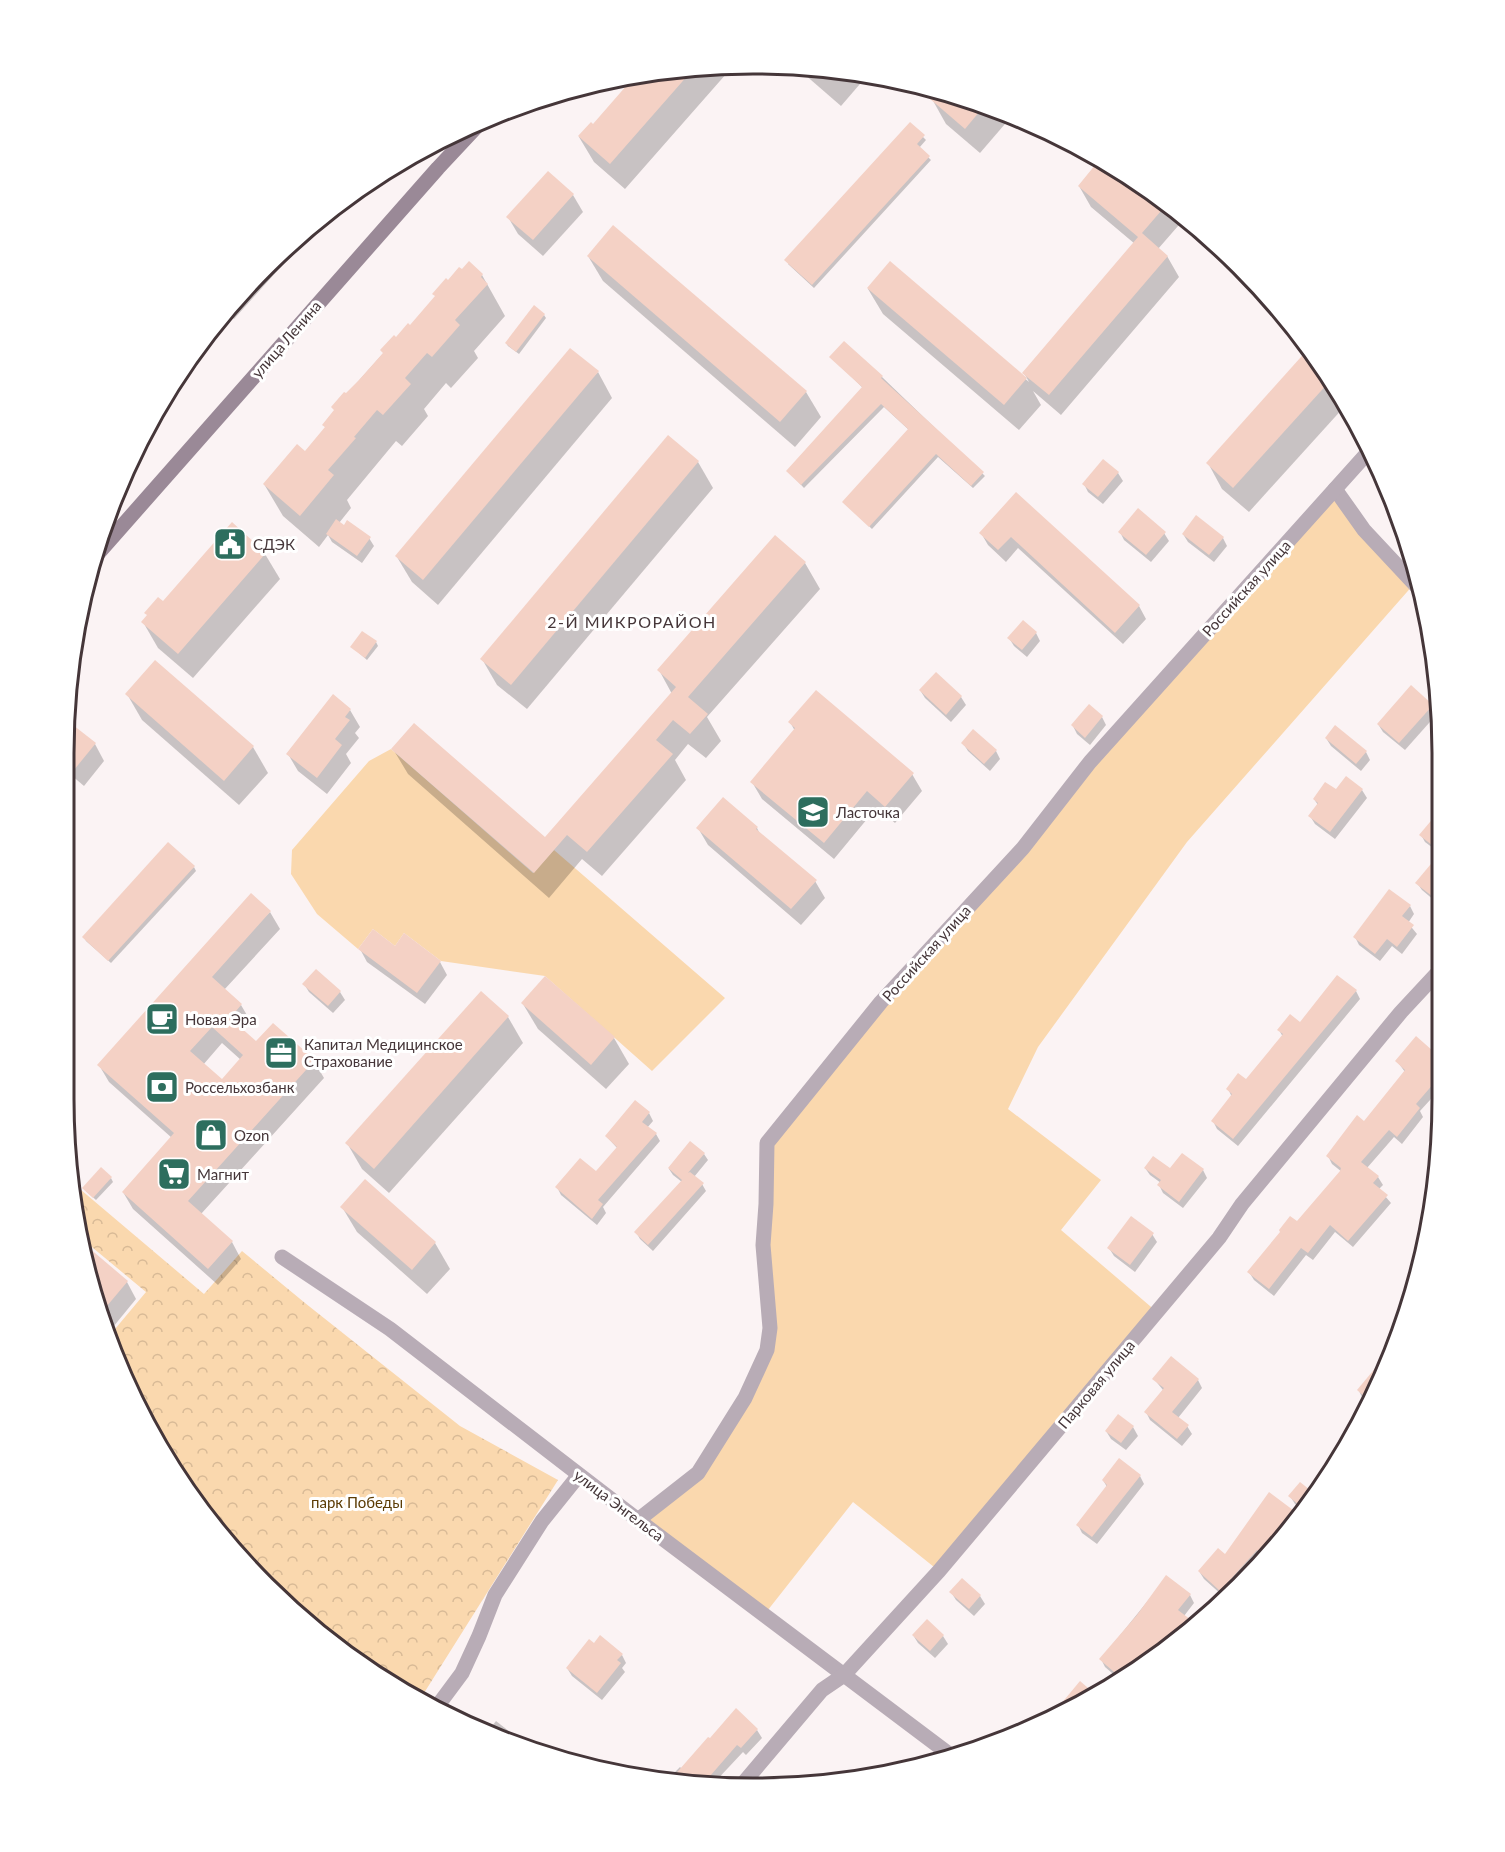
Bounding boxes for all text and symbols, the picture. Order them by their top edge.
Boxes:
street label: улица Ленина [248,297,324,381]
public building icon: СДЭК [212,526,248,562]
place label: СДЭК [253,535,295,553]
street label: Российская улица [1198,536,1294,640]
district label: 2-Й МИКРОРАЙОН [547,612,717,631]
school or university icon: Ласточка [795,794,831,830]
place label: Ласточка [835,803,900,821]
street label: Российская улица [878,901,974,1005]
cafe icon: Новая Эра [144,1001,180,1037]
place label: Новая Эра [185,1010,257,1028]
office icon: Капитал Медицинское Страхование [263,1035,299,1071]
place label: Капитал Медицинское Страхование [304,1035,463,1070]
bank icon: Россельхозбанк [144,1069,180,1105]
place label: Россельхозбанк [185,1078,295,1096]
shop icon: Ozon [193,1117,229,1153]
place label: Ozon [234,1126,269,1144]
supermarket icon: Магнит [156,1156,192,1192]
place label: Магнит [197,1165,249,1183]
street label: Парковая улица [1054,1336,1138,1432]
street label: улица Энгельса [571,1465,667,1545]
park label: парк Победы [311,1493,403,1511]

